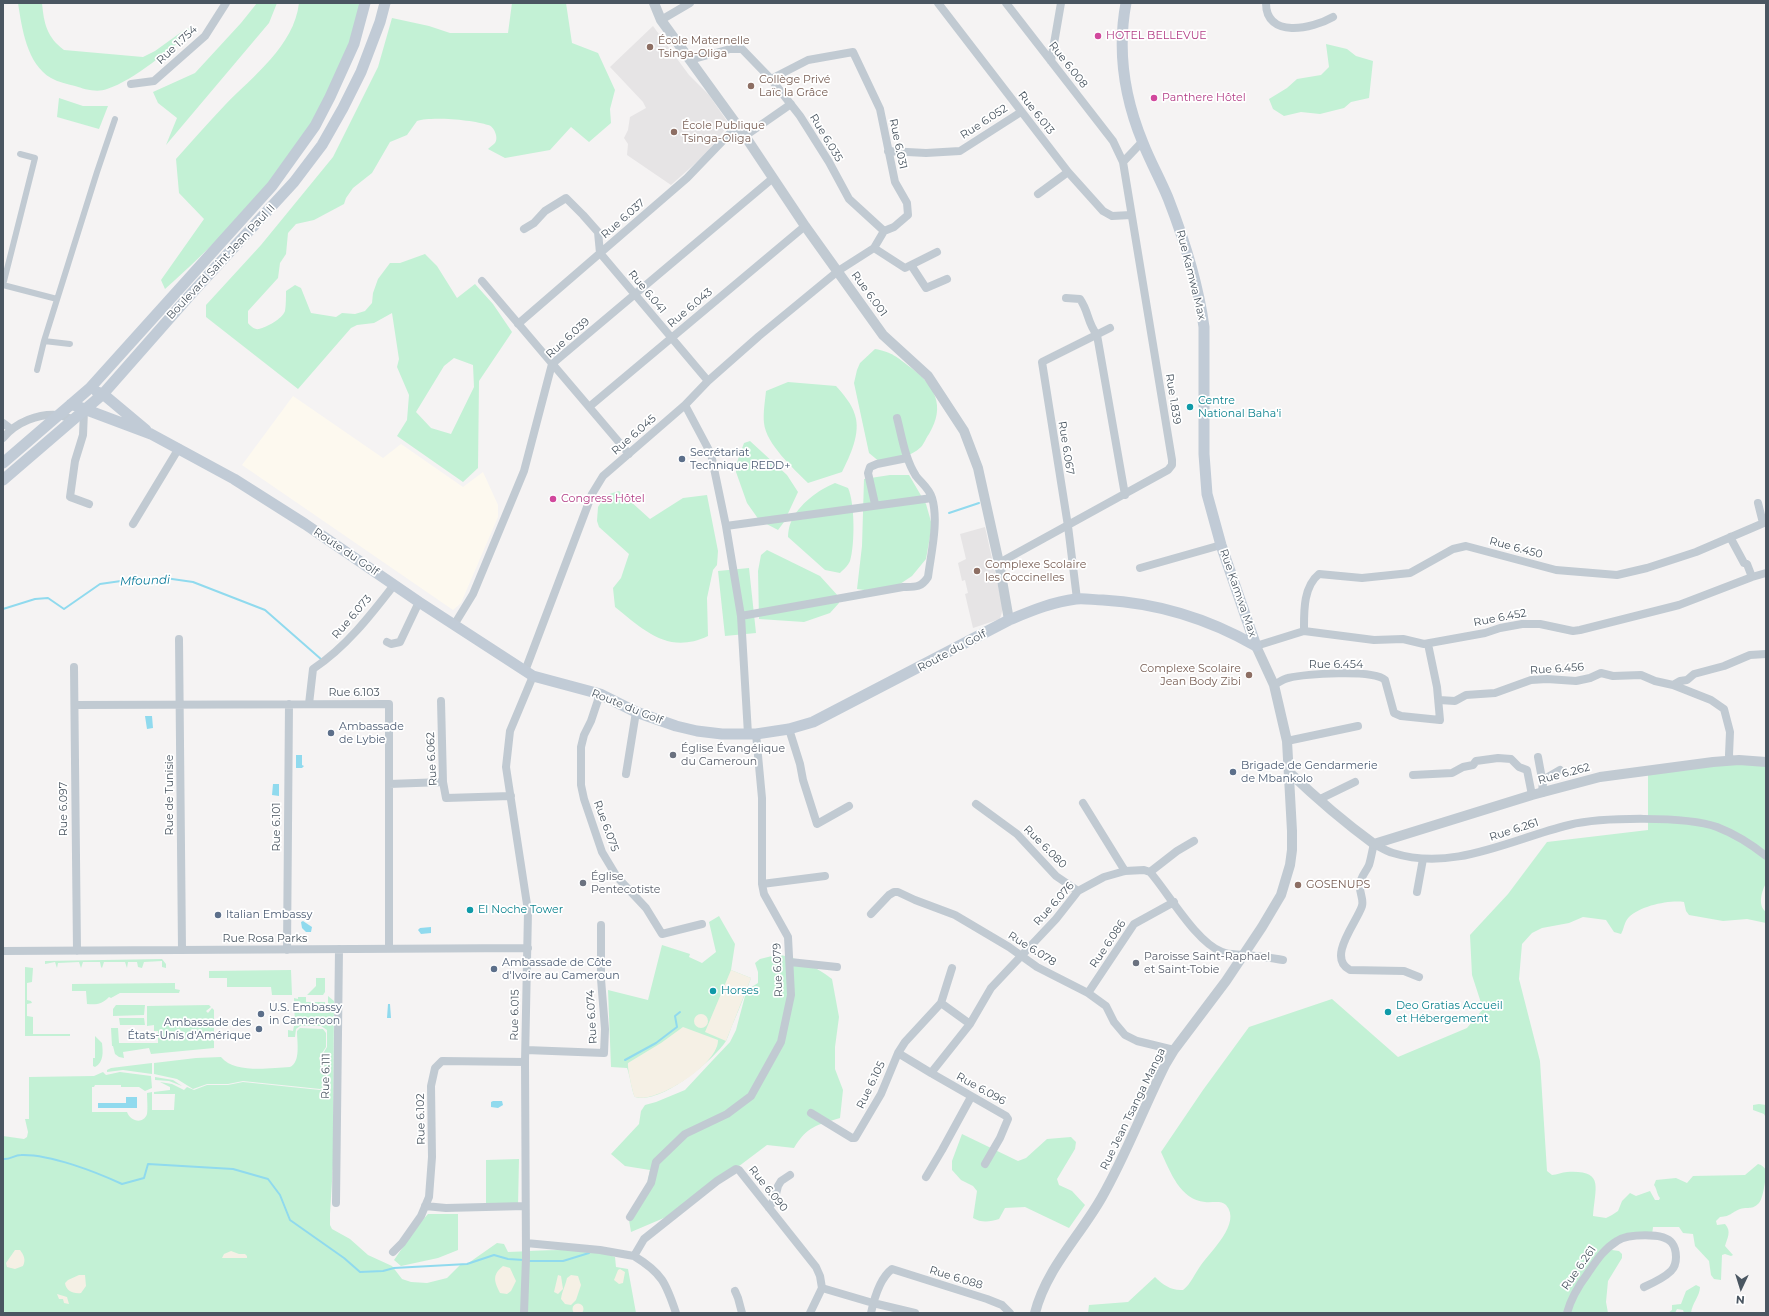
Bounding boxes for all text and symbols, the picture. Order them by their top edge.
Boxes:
street label: Rue 1.754 [154,23,200,67]
place label: HOTEL BELLEVUE [1106,29,1207,43]
marker: HOTEL BELLEVUE [1093,31,1103,41]
place label: École Maternelle Tsinga-Oliga [658,34,750,60]
street label: Rue 6.008 [1046,39,1090,91]
marker: École Maternelle Tsinga-Oliga [645,42,655,52]
place label: Collège Privé Laïc la Grâce [759,73,830,99]
marker: Collège Privé Laïc la Grâce [746,81,756,91]
street label: Rue 6.013 [1015,89,1057,137]
place label: Panthere Hôtel [1162,91,1246,105]
marker: Panthere Hôtel [1149,93,1159,103]
street label: Rue 6.052 [958,102,1010,142]
street label: Rue 6.035 [807,112,845,164]
street label: Rue 6.031 [886,118,910,170]
place label: École Publique Tsinga-Oliga [682,119,765,145]
marker: École Publique Tsinga-Oliga [669,127,679,137]
street label: Rue 6.037 [598,196,648,242]
street label: Boulevard Saint Jean Paul II [164,202,278,322]
street label: Rue Kamwa Max [1173,229,1209,321]
street label: Rue 6.041 [625,268,669,316]
street label: Rue 6.001 [848,269,890,319]
street label: Rue 6.043 [665,285,715,331]
street label: Rue 6.039 [544,315,592,361]
street label: Rue 1.839 [1162,373,1184,425]
place label: Centre National Baha'i [1198,394,1281,420]
marker: Centre National Baha'i [1185,402,1195,412]
street label: Rue 6.045 [609,412,659,458]
street label: Rue 6.067 [1055,420,1077,476]
place label: Secrétariat Technique REDD+ [690,446,791,472]
marker: Secrétariat Technique REDD+ [677,454,687,464]
place label: Congress Hôtel [561,492,645,506]
marker: Congress Hôtel [548,494,558,504]
street label: Route du Golf [311,525,381,579]
street label: Rue 6.450 [1488,535,1544,561]
street label: Rue Kamwa Max [1217,547,1259,639]
place label: Complexe Scolaire les Coccinelles [985,558,1086,584]
marker: Complexe Scolaire les Coccinelles [972,566,982,576]
water label: Mfoundi [120,573,170,589]
street label: Rue 6.073 [329,592,375,642]
street label: Rue 6.452 [1472,606,1528,630]
street label: Route du Golf [915,627,989,675]
street label: Rue 6.454 [1309,658,1363,672]
street label: Rue 6.456 [1530,661,1584,677]
place label: Complexe Scolaire Jean Body Zibi [1140,662,1241,688]
marker: Complexe Scolaire Jean Body Zibi [1244,670,1254,680]
street label: Rue 6.103 [328,686,380,700]
street label: Route du Golf [589,687,665,727]
place label: Ambassade de Lybie [339,720,404,746]
marker: Ambassade de Lybie [326,728,336,738]
street label: Rue 6.062 [424,732,440,786]
place label: Église Évangélique du Cameroun [681,742,785,768]
marker: Église Évangélique du Cameroun [668,750,678,760]
street label: Rue de Tunisie [163,755,177,835]
place label: Brigade de Gendarmerie de Mbankolo [1241,759,1378,785]
street label: Rue 6.262 [1537,761,1591,787]
marker: Brigade de Gendarmerie de Mbankolo [1228,767,1238,777]
street label: Rue 6.097 [57,782,71,836]
street label: Rue 6.075 [591,799,621,853]
street label: Rue 6.101 [270,802,284,852]
street label: Rue 6.261 [1488,816,1540,844]
street label: Rue 6.080 [1021,823,1069,871]
place label: Église Pentecotiste [591,870,660,896]
marker: Église Pentecotiste [578,878,588,888]
place label: GOSENUPS [1306,878,1370,892]
street label: Rue 6.076 [1031,880,1077,928]
marker: GOSENUPS [1293,880,1303,890]
place label: El Noche Tower [478,903,563,917]
marker: El Noche Tower [465,905,475,915]
place label: Italian Embassy [226,908,312,922]
marker: Italian Embassy [213,910,223,920]
street label: Rue 6.086 [1087,918,1129,970]
street label: Rue 6.078 [1005,929,1059,969]
street label: Rue Rosa Parks [223,932,307,946]
street label: Rue 6.079 [770,943,786,997]
place label: Paroisse Saint-Raphael et Saint-Tobie [1144,950,1270,976]
place label: Ambassade de Côte d'Ivoire au Cameroun [502,956,620,982]
marker: Paroisse Saint-Raphael et Saint-Tobie [1131,958,1141,968]
marker: Ambassade de Côte d'Ivoire au Cameroun [489,964,499,974]
place label: Horses [721,984,759,998]
marker: Horses [708,986,718,996]
street label: Rue 6.015 [508,989,522,1041]
street label: Rue 6.074 [584,990,600,1044]
place label: Deo Gratias Accueil et Hébergement [1396,999,1503,1025]
place label: U.S. Embassy in Cameroon [269,1001,342,1027]
marker: Deo Gratias Accueil et Hébergement [1383,1007,1393,1017]
marker: U.S. Embassy in Cameroon [256,1009,266,1019]
place label: Ambassade des États-Unís d'Amérique [127,1016,251,1042]
marker: Ambassade des États-Unís d'Amérique [254,1024,264,1034]
street label: Rue Jean Tsanga Manga [1098,1046,1168,1172]
street label: Rue 6.111 [319,1053,333,1099]
street label: Rue 6.105 [854,1059,888,1111]
street label: Rue 6.096 [954,1070,1008,1108]
street label: Rue 6.102 [414,1093,428,1145]
street label: Rue 6.090 [746,1163,790,1215]
street label: Rue 6.261 [1559,1243,1599,1293]
street label: Rue 6.088 [928,1264,984,1292]
north arrow [1721,1268,1761,1308]
text: N [1735,1293,1745,1307]

